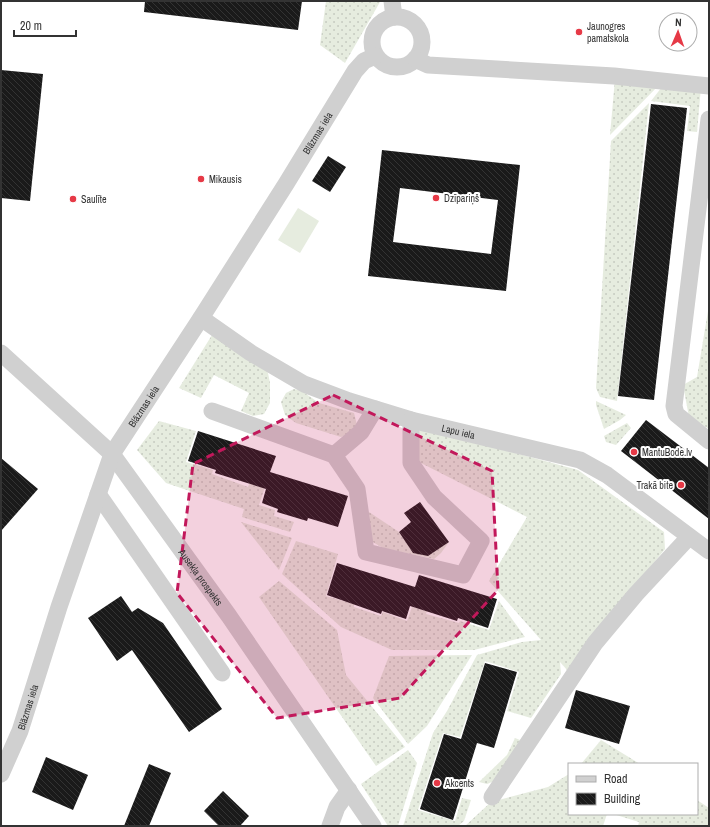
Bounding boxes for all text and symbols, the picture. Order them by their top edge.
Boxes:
scale bar [14,12,76,38]
north arrow [658,12,698,52]
text: N [675,15,682,29]
text: 20 m [20,18,42,34]
place label: Jaunogres pamatskola [587,20,629,45]
marker: Jaunogres pamatskola [574,27,584,37]
street label: Blāzmas iela [300,109,336,157]
place label: Mikausis [209,173,242,186]
marker: Mikausis [196,174,206,184]
place label: Dzīpariņš [444,192,479,205]
place label: Saulīte [81,193,107,206]
marker: Dzīpariņš [431,193,441,203]
marker: Saulīte [68,194,78,204]
street label: Blāzmas iela [125,383,162,430]
street label: Lapu iela [440,421,477,442]
place label: MantuBode.lv [642,446,693,459]
marker: MantuBode.lv [629,447,639,457]
place label: Trakā bite [636,479,673,492]
marker: Trakā bite [676,480,686,490]
street label: Ausekļa prospekts [175,546,225,608]
street label: Blāzmas iela [15,683,41,732]
legend [568,763,698,815]
text: Road [604,771,628,787]
place label: Akcents [444,777,474,790]
marker: Akcents [432,778,442,788]
text: Building [604,791,641,807]

